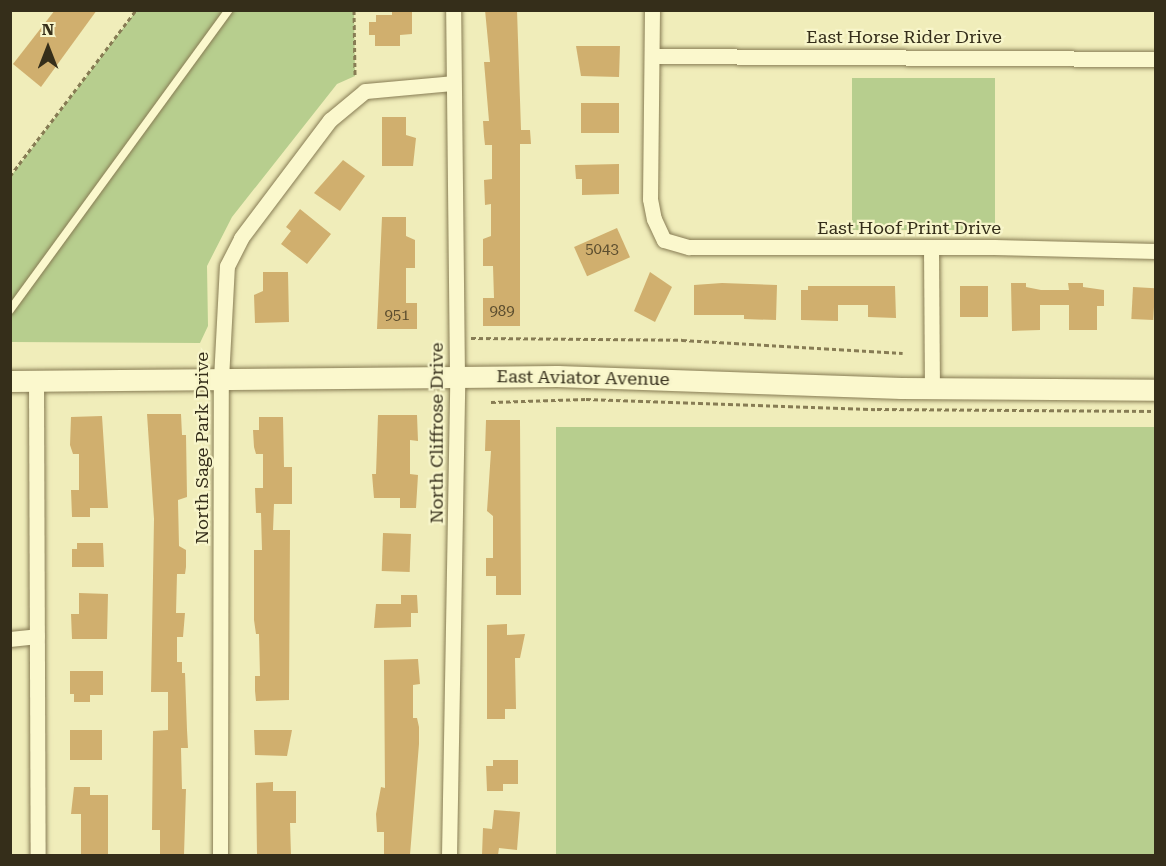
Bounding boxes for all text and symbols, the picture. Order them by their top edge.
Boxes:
north arrow [18,18,78,78]
text: N [42,20,54,39]
street label: East Horse Rider Drive [806,26,1002,48]
street label: East Hoof Print Drive [817,217,1001,239]
house number: 5043 [585,241,619,259]
house number: 989 [489,303,515,321]
house number: 951 [384,307,410,325]
street label: North Cliffrose Drive [426,342,448,524]
street label: North Sage Park Drive [191,352,213,544]
street label: East Aviator Avenue [496,366,670,390]

